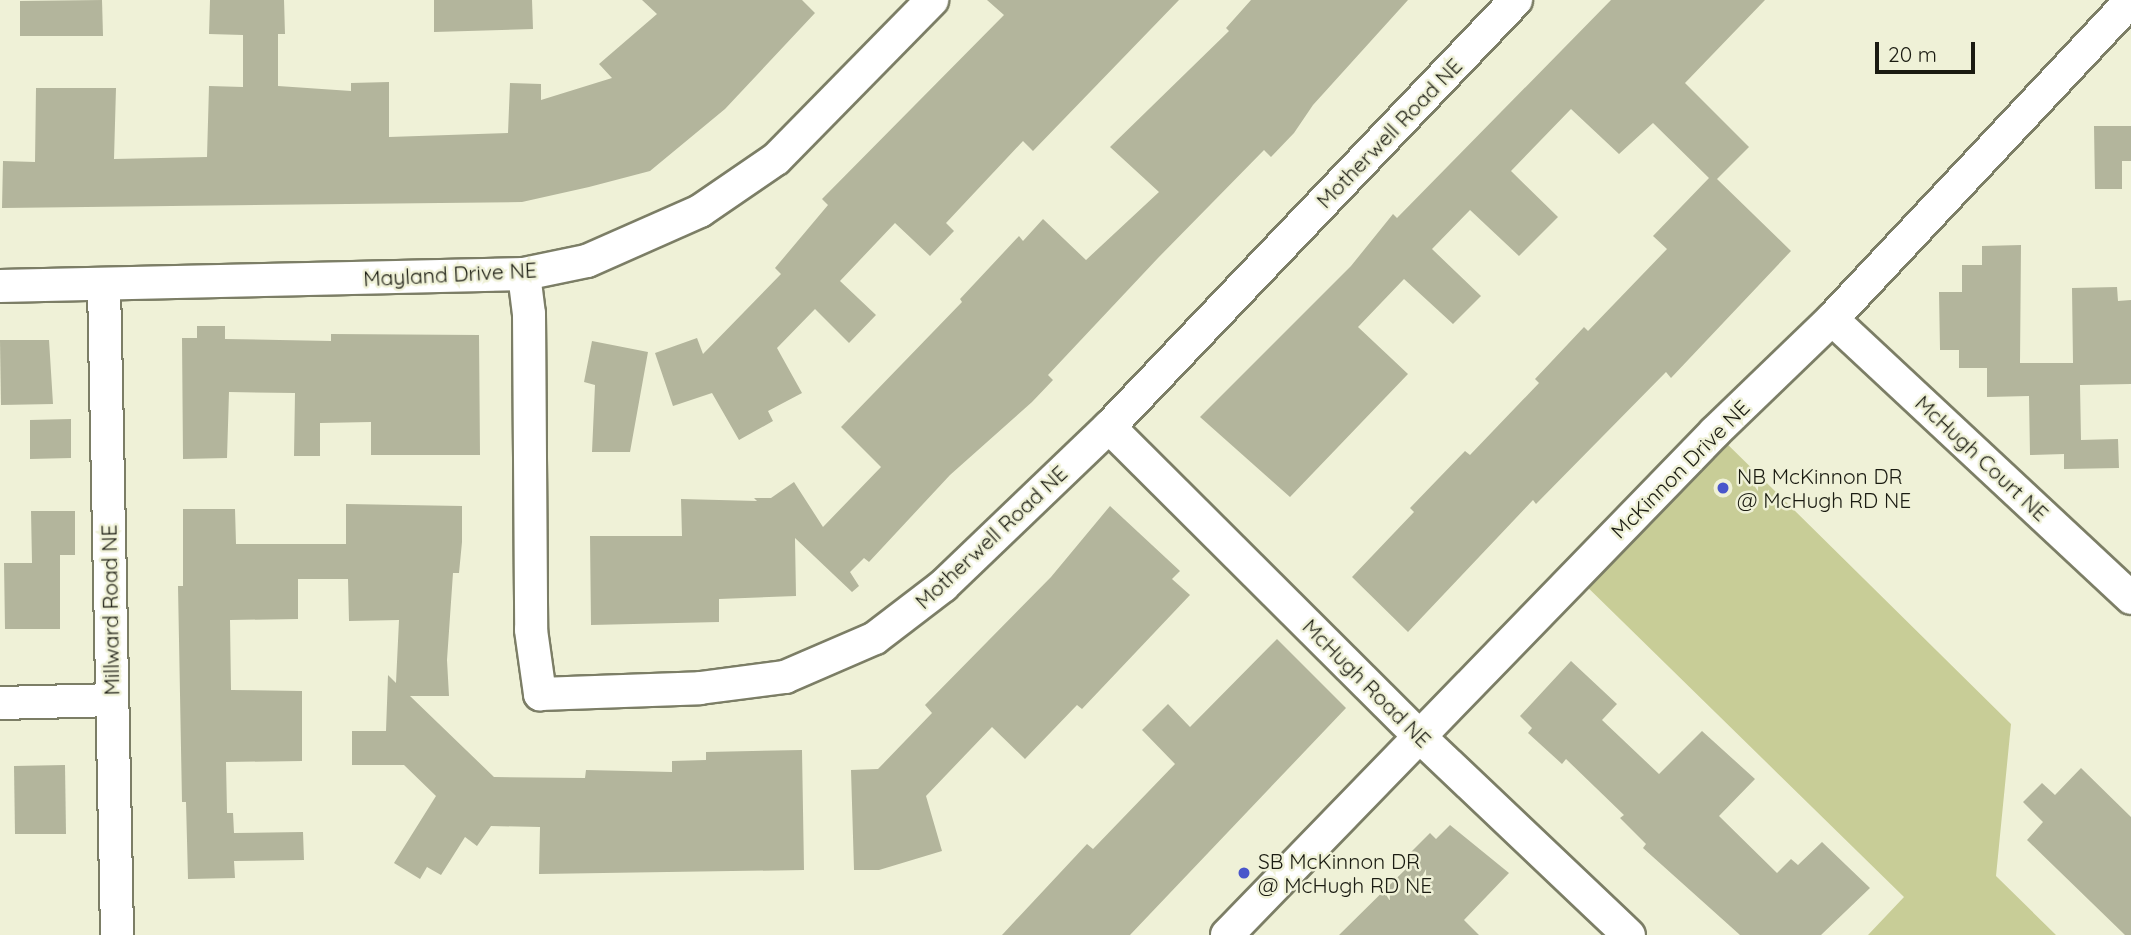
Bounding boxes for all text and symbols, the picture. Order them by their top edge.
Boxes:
scale bar [1879,28,1979,72]
text: 20 m [1888,41,1937,67]
street label: Motherwell Road NE [1311,53,1467,213]
street label: Mayland Drive NE [363,257,537,291]
street label: McHugh Court NE [1910,390,2054,526]
street label: McKinnon Drive NE [1606,395,1754,543]
street label: Motherwell Road NE [910,460,1072,614]
place label: NB McKinnon DR @ McHugh RD NE [1737,463,1911,513]
marker: NB McKinnon DR @ McHugh RD NE [1715,480,1731,496]
street label: Millward Road NE [96,524,124,696]
street label: McHugh Road NE [1298,614,1436,752]
place label: SB McKinnon DR @ McHugh RD NE [1258,848,1432,898]
marker: SB McKinnon DR @ McHugh RD NE [1236,865,1252,881]

